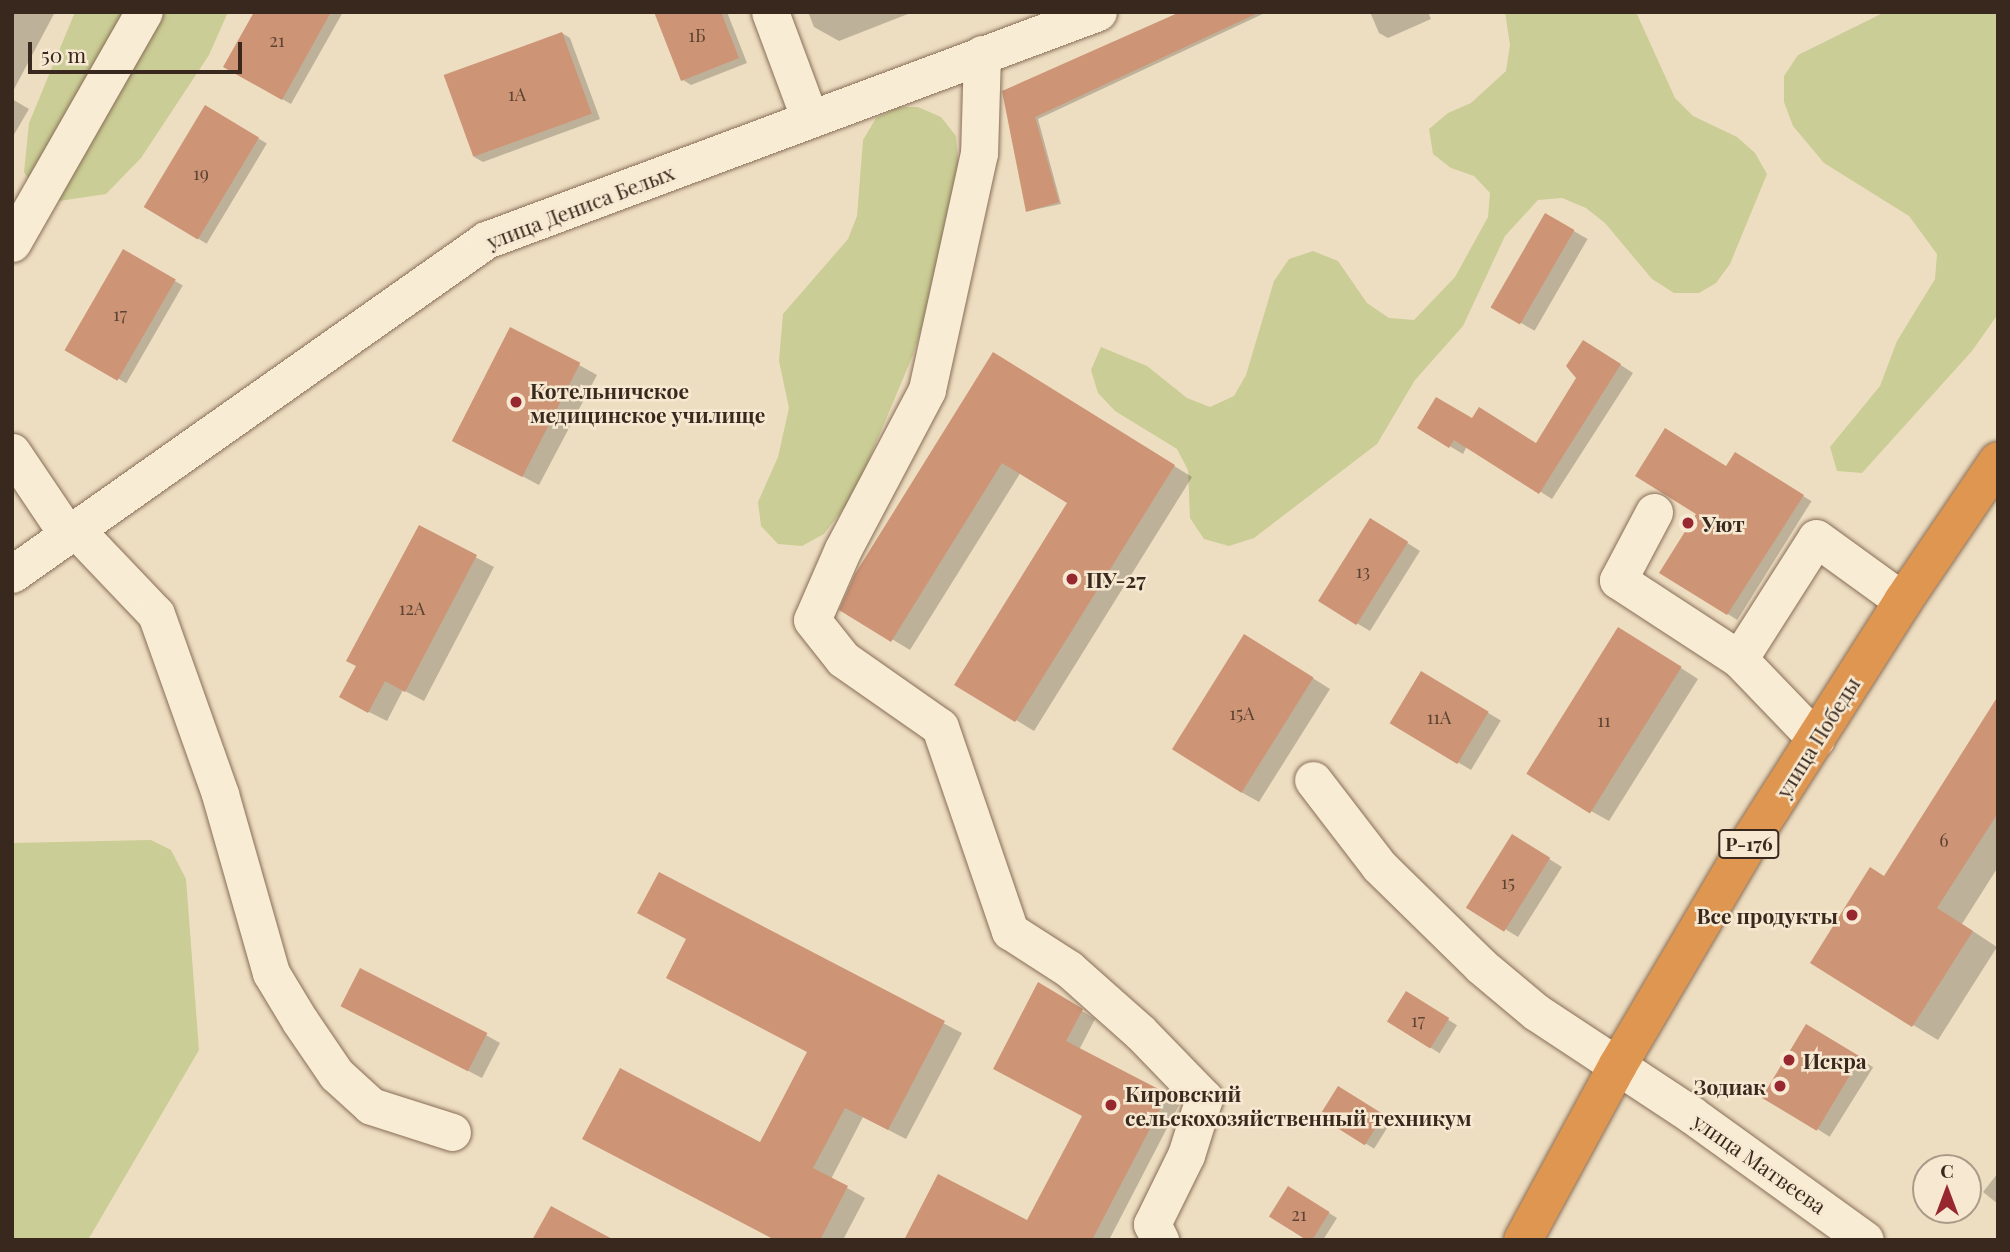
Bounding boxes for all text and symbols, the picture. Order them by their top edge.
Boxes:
house number: 1Б [688,24,706,46]
scale bar [32,28,245,72]
house number: 21 [269,29,285,51]
text: 50 m [41,40,86,68]
house number: 1А [508,83,526,105]
street label: улица Дениса Белых [483,159,677,253]
house number: 19 [193,162,209,184]
house number: 17 [113,303,127,325]
place label: Котельничское медицинское училище [530,377,765,427]
marker: Котельничское медицинское училище [508,394,524,410]
place label: Уют [1702,510,1745,536]
marker: Уют [1680,515,1696,531]
house number: 13 [1356,560,1370,582]
place label: ПУ-27 [1086,566,1146,592]
marker: ПУ-27 [1064,571,1080,587]
house number: 12А [399,597,425,619]
street label: улица Победы [1770,672,1864,802]
house number: 15А [1229,702,1255,724]
house number: 11А [1427,706,1451,728]
house number: 11 [1597,709,1611,731]
road number: Р-176 [1718,828,1780,860]
house number: 6 [1939,829,1949,851]
house number: 15 [1501,871,1515,893]
place label: Все продукты [1696,902,1838,928]
marker: Все продукты [1844,907,1860,923]
house number: 17 [1411,1009,1425,1031]
place label: Искра [1803,1047,1867,1073]
marker: Искра [1781,1052,1797,1068]
place label: Зодиак [1694,1073,1766,1099]
marker: Зодиак [1772,1078,1788,1094]
place label: Кировский сельскохозяйственный техникум [1125,1080,1472,1130]
marker: Кировский сельскохозяйственный техникум [1103,1097,1119,1113]
street label: улица Матвеева [1689,1108,1831,1218]
north arrow [1912,1154,1982,1224]
text: С [1940,1157,1954,1183]
house number: 21 [1291,1203,1307,1225]

